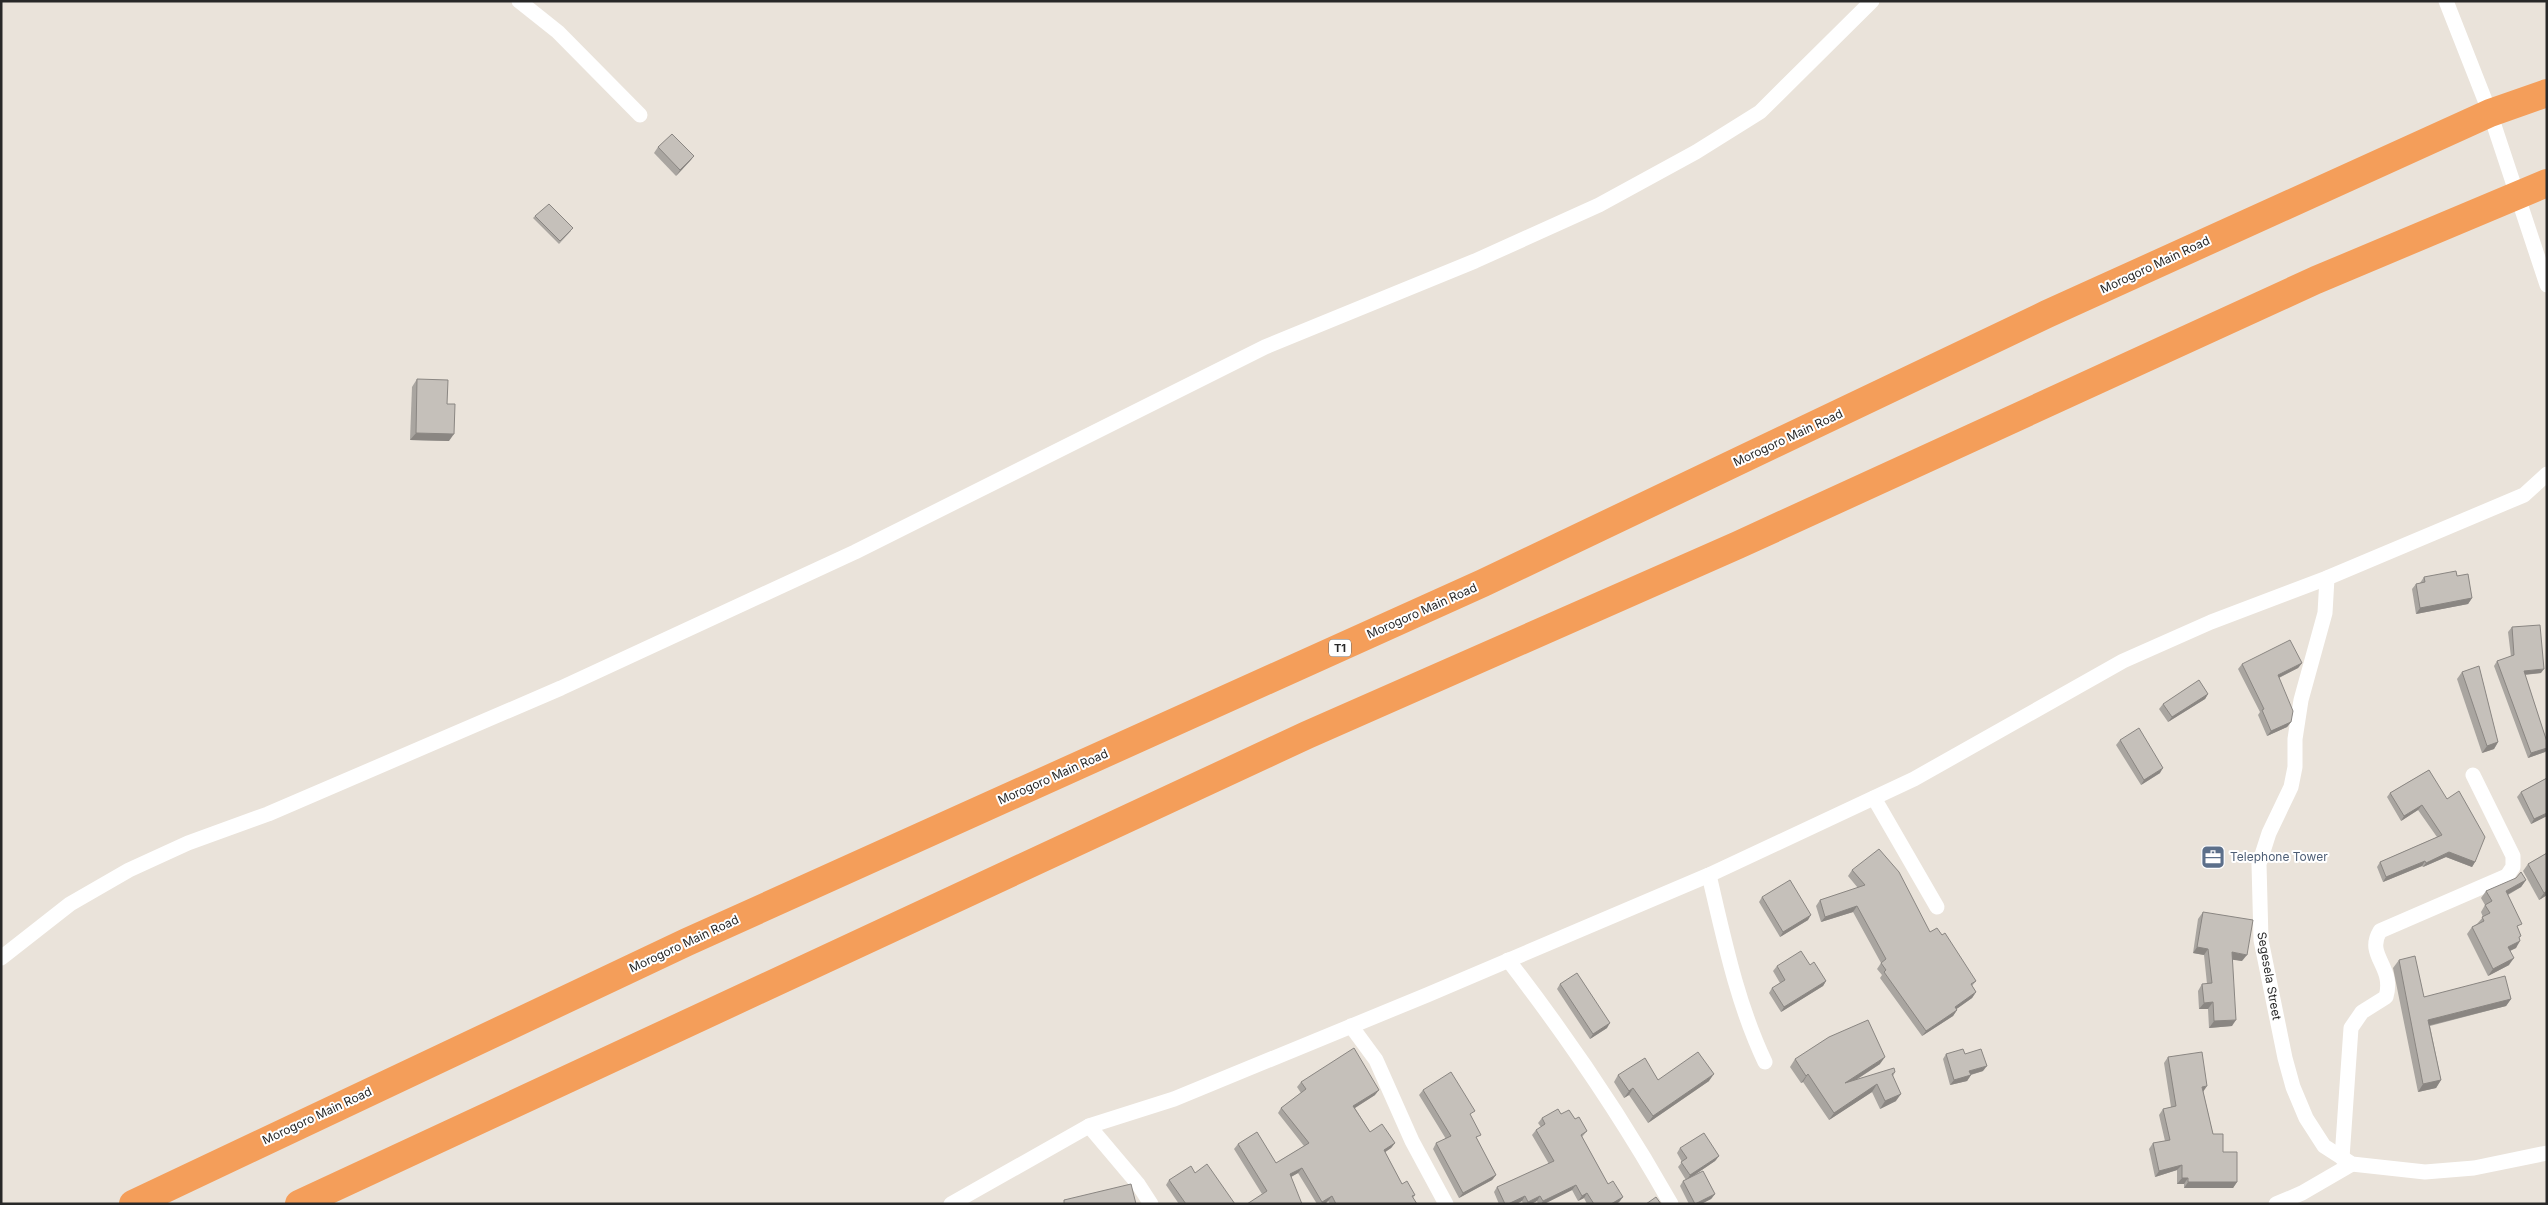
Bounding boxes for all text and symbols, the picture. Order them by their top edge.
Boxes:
street label: Morogoro Main Road [2098,233,2212,296]
street label: Morogoro Main Road [1731,406,1845,469]
street label: Morogoro Main Road [1364,580,1479,642]
road number: T1 [1329,640,1351,656]
street label: Morogoro Main Road [995,746,1110,808]
office icon: Telephone Tower [2200,844,2226,870]
place label: Telephone Tower [2230,849,2328,864]
street label: Morogoro Main Road [627,912,741,975]
street label: Segesela Street [2254,931,2285,1021]
street label: Morogoro Main Road [260,1084,374,1147]

